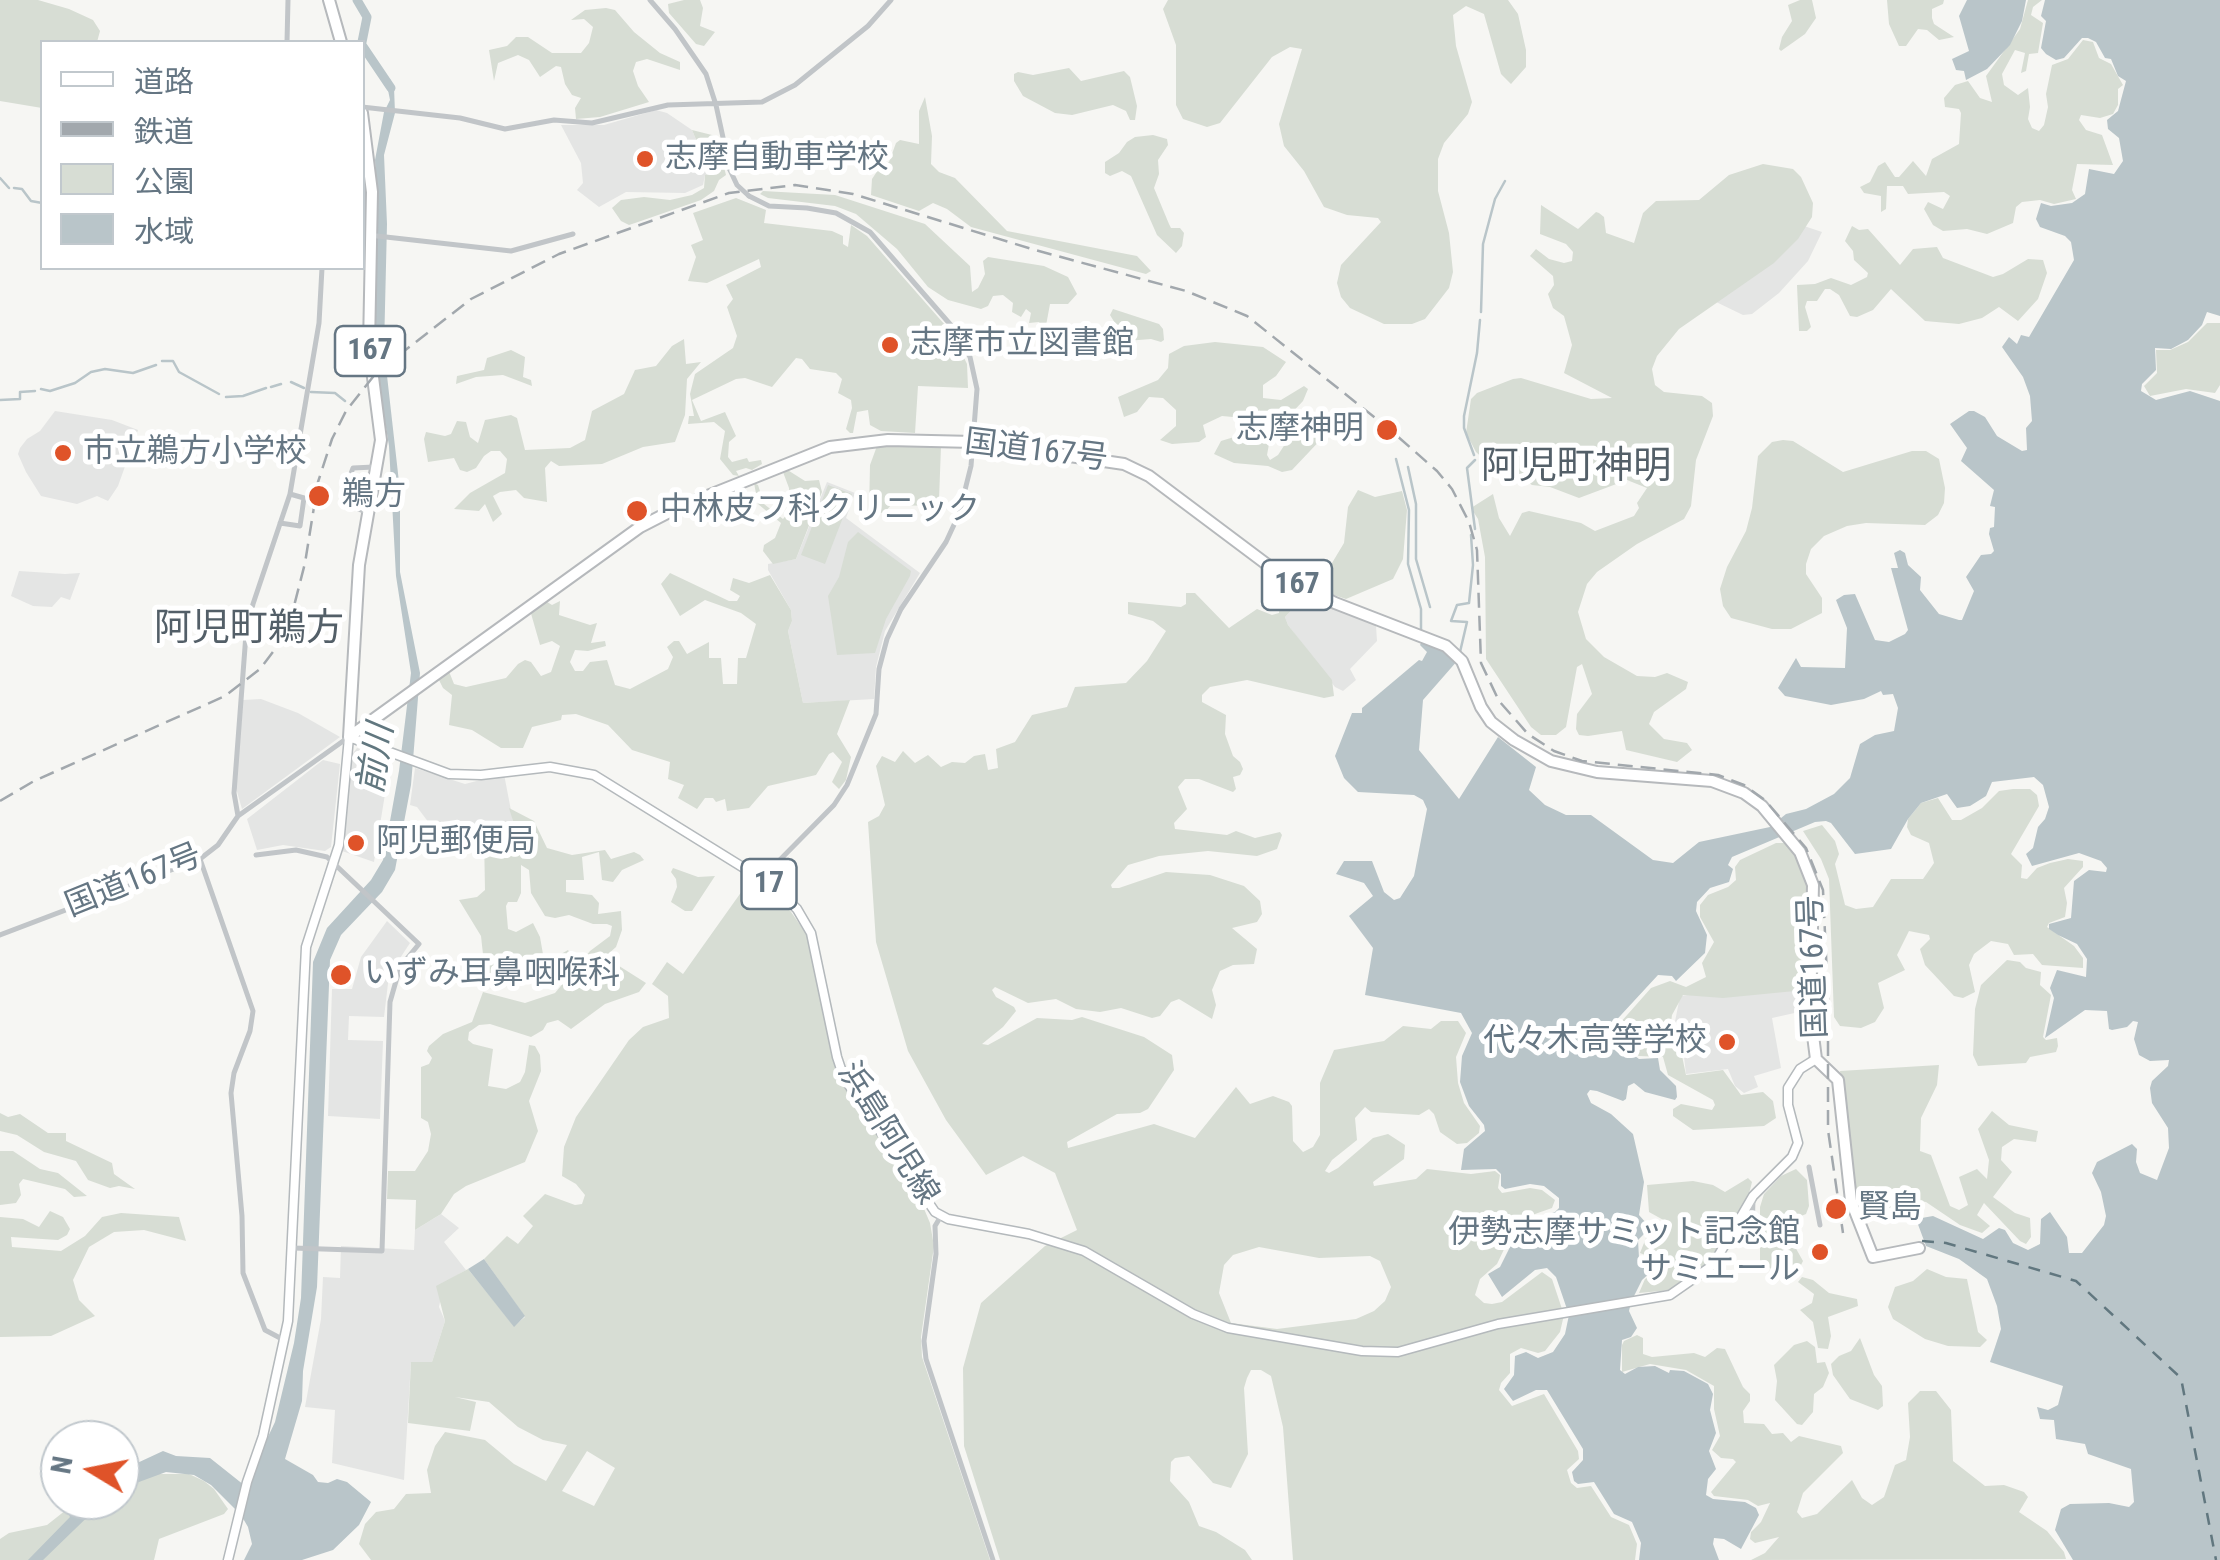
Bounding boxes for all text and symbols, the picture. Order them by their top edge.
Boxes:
legend [40,40,365,270]
text: 道路 [134,64,194,99]
text: 鉄道 [134,114,194,149]
place label: 志摩自動車学校 [665,140,889,178]
marker: 志摩自動車学校 [634,148,656,170]
text: 公園 [134,164,194,199]
text: 水域 [134,214,194,249]
road number: 167 [335,326,405,376]
place label: 志摩市立図書館 [910,326,1134,364]
marker: 志摩市立図書館 [879,334,901,356]
place label: 志摩神明 [1236,411,1364,449]
marker: 志摩神明 [1374,417,1400,443]
street label: 国道167号 [962,424,1110,480]
place label: 市立鵜方小学校 [83,434,307,472]
marker: 市立鵜方小学校 [52,442,74,464]
district label: 阿児町神明 [1481,445,1671,491]
place label: 鵜方 [342,477,406,515]
marker: 鵜方 [306,483,332,509]
place label: 中林皮フ科クリニック [660,492,980,530]
marker: 中林皮フ科クリニック [624,498,650,524]
road number: 167 [1262,560,1332,610]
district label: 阿児町鵜方 [154,607,344,653]
water label: 前川 [352,721,404,797]
place label: 阿児郵便局 [376,824,536,862]
marker: 阿児郵便局 [345,832,367,854]
street label: 国道167号 [60,837,208,927]
road number: 17 [742,859,796,909]
street label: 国道167号 [1793,895,1837,1039]
place label: いずみ耳鼻咽喉科 [364,956,620,994]
marker: いずみ耳鼻咽喉科 [328,962,354,988]
place label: 代々木高等学校 [1483,1023,1707,1061]
marker: 代々木高等学校 [1716,1031,1738,1053]
street label: 浜島阿児線 [828,1056,946,1212]
place label: 賢島 [1858,1190,1922,1228]
marker: 賢島 [1823,1196,1849,1222]
place label: 伊勢志摩サミット記念館 サミエール [1448,1215,1800,1290]
marker: 伊勢志摩サミット記念館 サミエール [1809,1241,1831,1263]
north arrow [40,1420,140,1520]
text: N [44,1454,80,1476]

